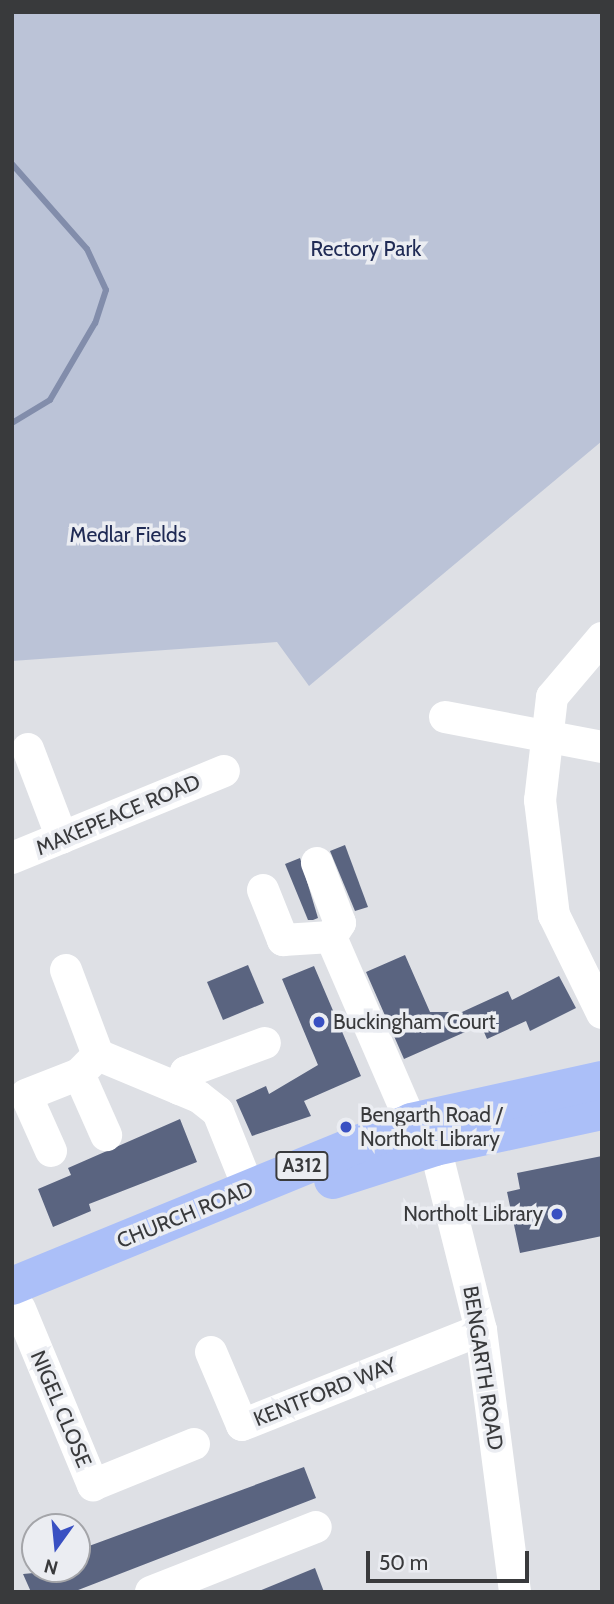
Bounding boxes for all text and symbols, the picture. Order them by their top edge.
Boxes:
park label: Rectory Park [311,236,421,262]
park label: Medlar Fields [70,522,186,548]
street label: MAKEPEACE ROAD [32,769,204,861]
place label: Buckingham Court [333,1009,496,1035]
marker: Buckingham Court [311,1014,327,1030]
place label: Bengarth Road / Northolt Library [360,1102,502,1152]
marker: Bengarth Road / Northolt Library [338,1119,354,1135]
road number: A312 [274,1150,330,1182]
street label: CHURCH ROAD [113,1176,257,1254]
place label: Northolt Library [403,1201,543,1227]
marker: Northolt Library [549,1206,565,1222]
street label: BENGARTH ROAD [458,1284,508,1452]
street label: NIGEL CLOSE [25,1347,97,1471]
street label: KENTFORD WAY [250,1352,400,1432]
north arrow [21,1513,91,1583]
scale bar [369,1538,532,1582]
text: 50 m [379,1550,428,1575]
text: N [41,1554,60,1580]

